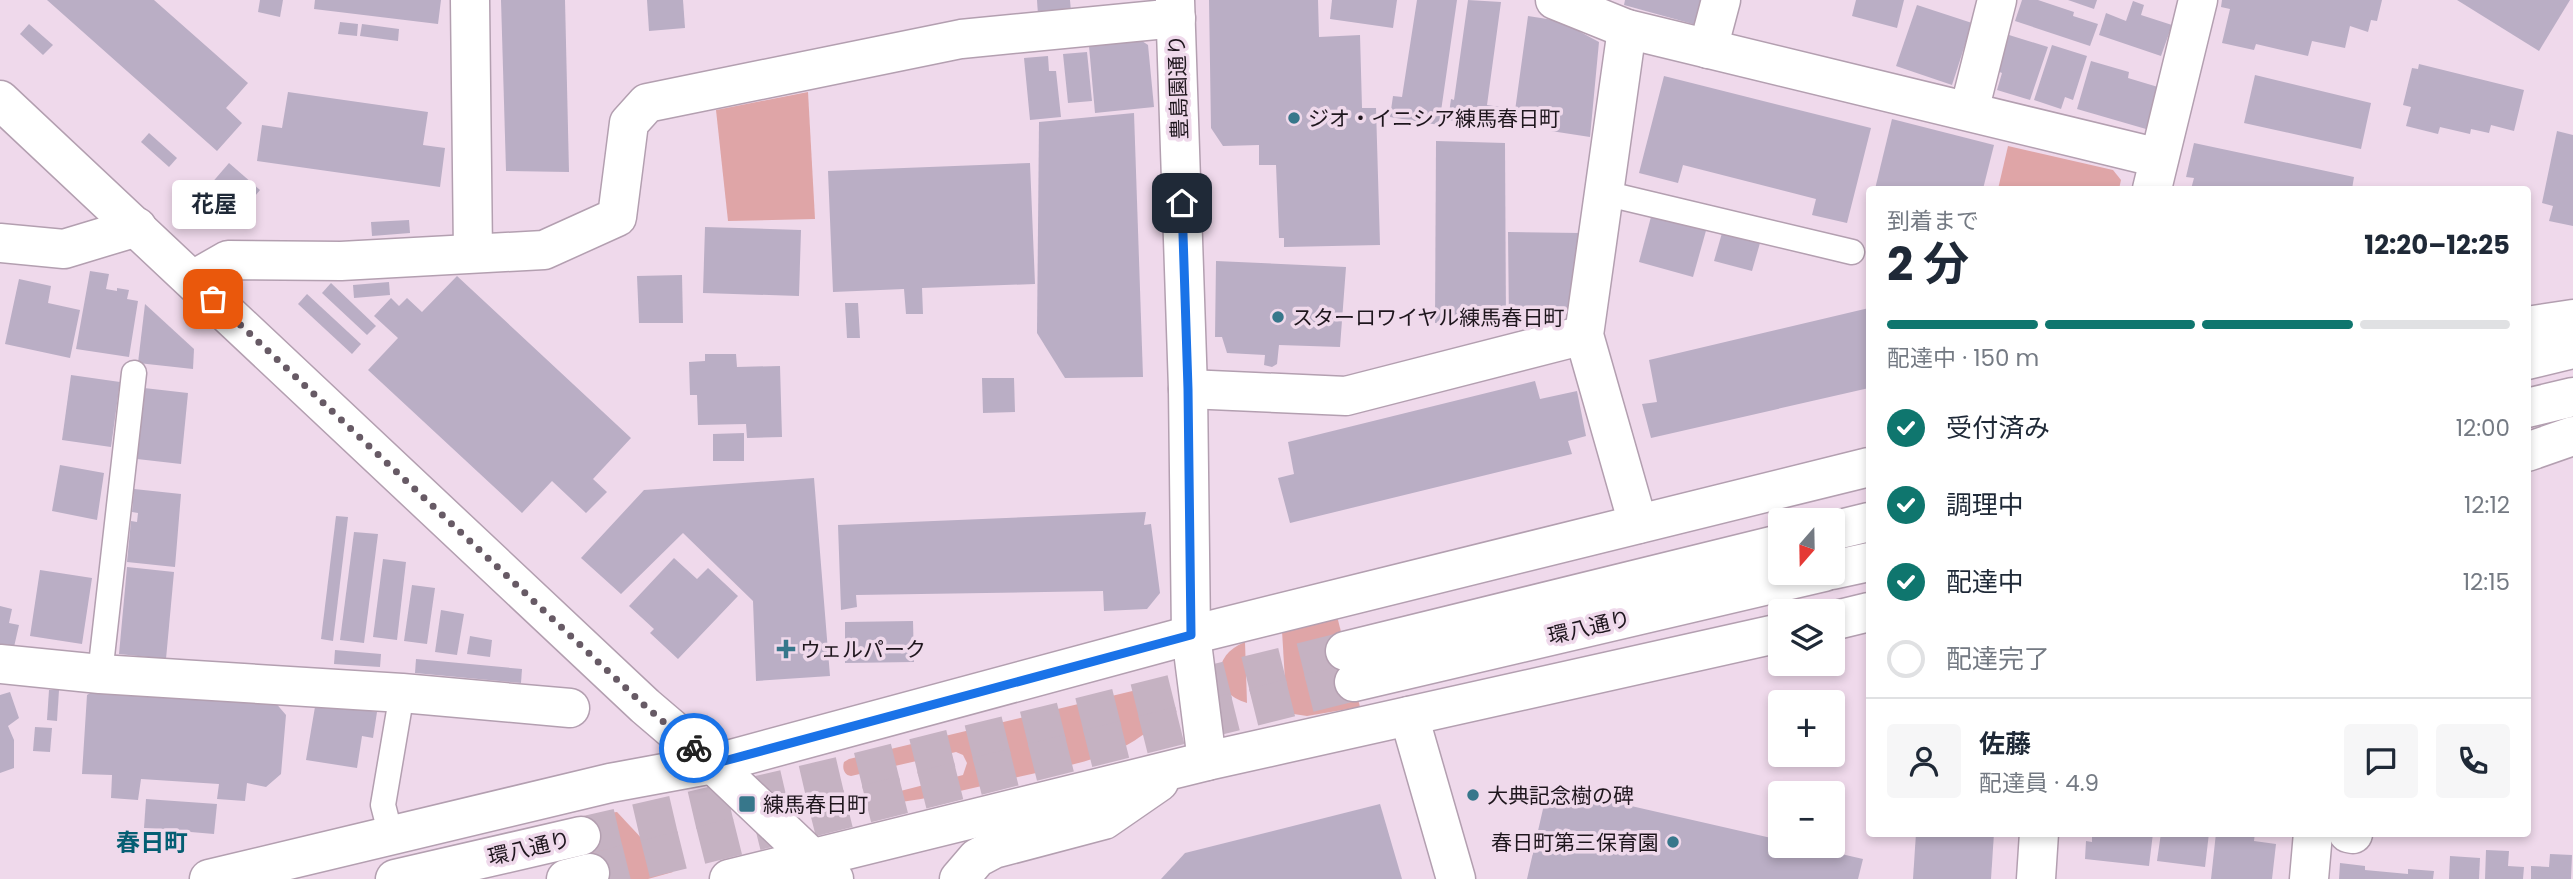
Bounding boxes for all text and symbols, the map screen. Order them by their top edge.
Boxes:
street label: 豊島園通り [1162,34,1194,140]
place label: ジオ・イニシア練馬春日町 [1308,104,1560,133]
marker: ジオ・イニシア練馬春日町 [1286,110,1302,126]
pin [1152,173,1212,233]
callout: 花屋 [171,180,255,229]
icon: home [1163,184,1201,222]
text: 花屋 [191,188,237,220]
text: 到着まで [1887,205,1979,237]
text: 12:20–12:25 [2364,227,2510,263]
text: 2 分 [1887,232,1969,296]
pin [183,269,243,329]
icon: bag [194,280,232,318]
place label: スターロワイヤル練馬春日町 [1292,303,1564,332]
marker: スターロワイヤル練馬春日町 [1270,309,1286,325]
text: 配達中 · 150 m [1887,342,2039,374]
icon: check [1887,409,1925,447]
text: 受付済み [1946,410,2050,446]
text: 12:00 [2456,412,2510,444]
icon: check [1887,486,1925,524]
text: 調理中 [1946,487,2024,523]
text: 12:12 [2464,489,2510,521]
north arrow [1768,508,1844,584]
map controls [1768,508,1845,858]
icon: check [1887,563,1925,601]
text: 配達中 [1946,564,2024,600]
text: 12:15 [2463,566,2510,598]
button: layers [1768,599,1845,676]
street label: 環八通り [1545,603,1633,651]
place label: ウェルパーク [800,635,926,664]
marker: ウェルパーク [778,641,794,657]
text: 配達完了 [1946,641,2050,677]
button: + [1768,690,1845,767]
courier [659,713,729,783]
button: person [1887,724,1961,798]
button: chat [2344,724,2418,798]
button: phone [2436,724,2510,798]
text: 佐藤 [1979,726,2031,762]
icon: bike [675,729,713,767]
text: 配達員 · 4.9 [1979,767,2099,799]
place label: 大典記念樹の碑 [1487,781,1634,810]
button: − [1768,781,1845,858]
marker: 大典記念樹の碑 [1465,787,1481,803]
place label: 練馬春日町 [763,790,868,819]
marker: 練馬春日町 [737,794,757,814]
street label: 環八通り [485,824,573,872]
district label: 春日町 [116,826,188,859]
place label: 春日町第三保育園 [1491,828,1659,857]
marker: 春日町第三保育園 [1665,834,1681,850]

